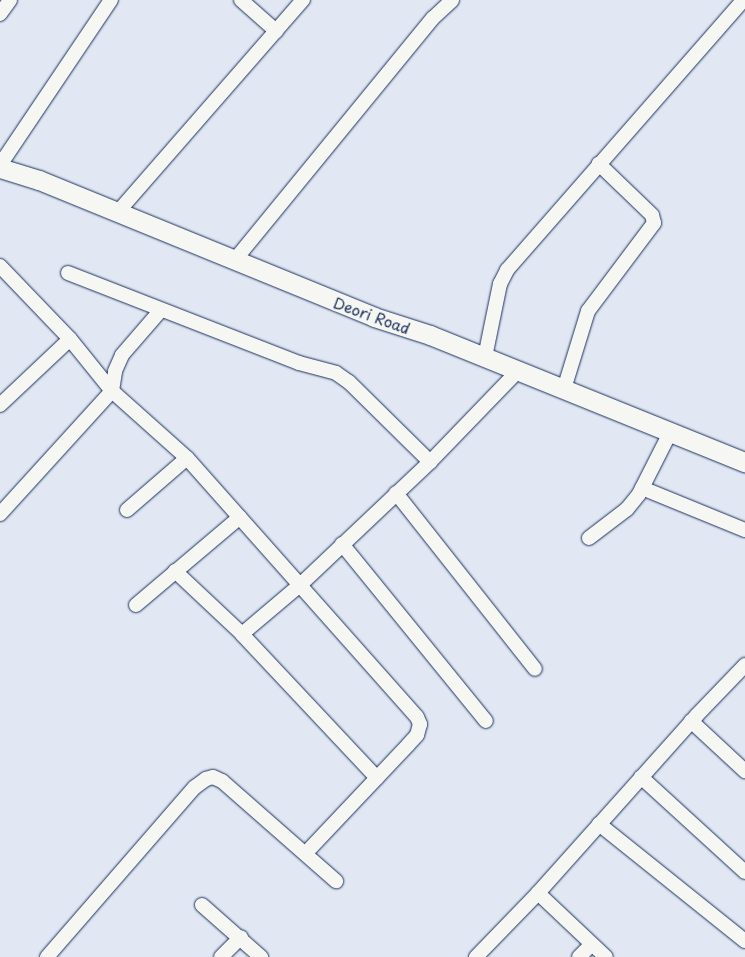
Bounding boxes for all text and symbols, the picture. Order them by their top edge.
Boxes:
street label: Deori Road [331,293,413,337]

